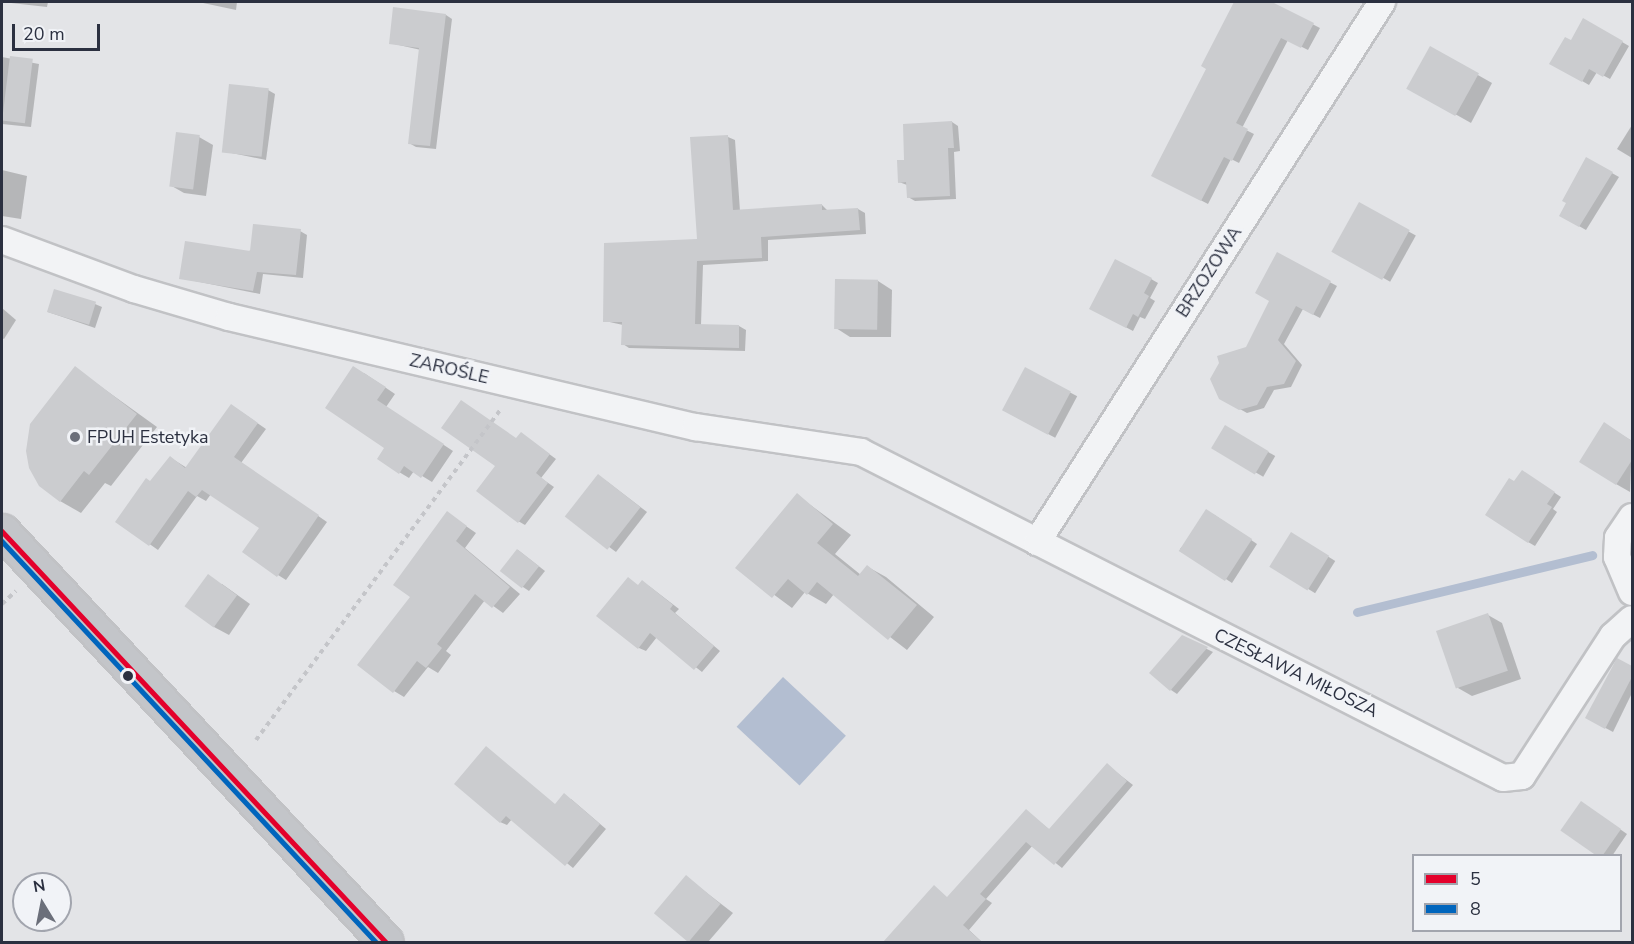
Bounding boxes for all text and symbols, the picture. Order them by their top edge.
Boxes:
scale bar [15,12,104,50]
text: 20 m [23,22,65,46]
street label: BRZOZOWA [1172,223,1246,321]
street label: ZAROŚLE [407,349,491,389]
place label: FPUH Estetyka [87,426,209,448]
marker: FPUH Estetyka [68,430,82,444]
street label: CZESŁAWA MIŁOSZA [1211,624,1381,722]
unlabelled marker [122,670,134,682]
legend [1412,854,1622,932]
text: 5 [1470,867,1481,891]
north arrow [12,872,72,932]
text: N [31,874,47,898]
text: 8 [1470,897,1481,921]

